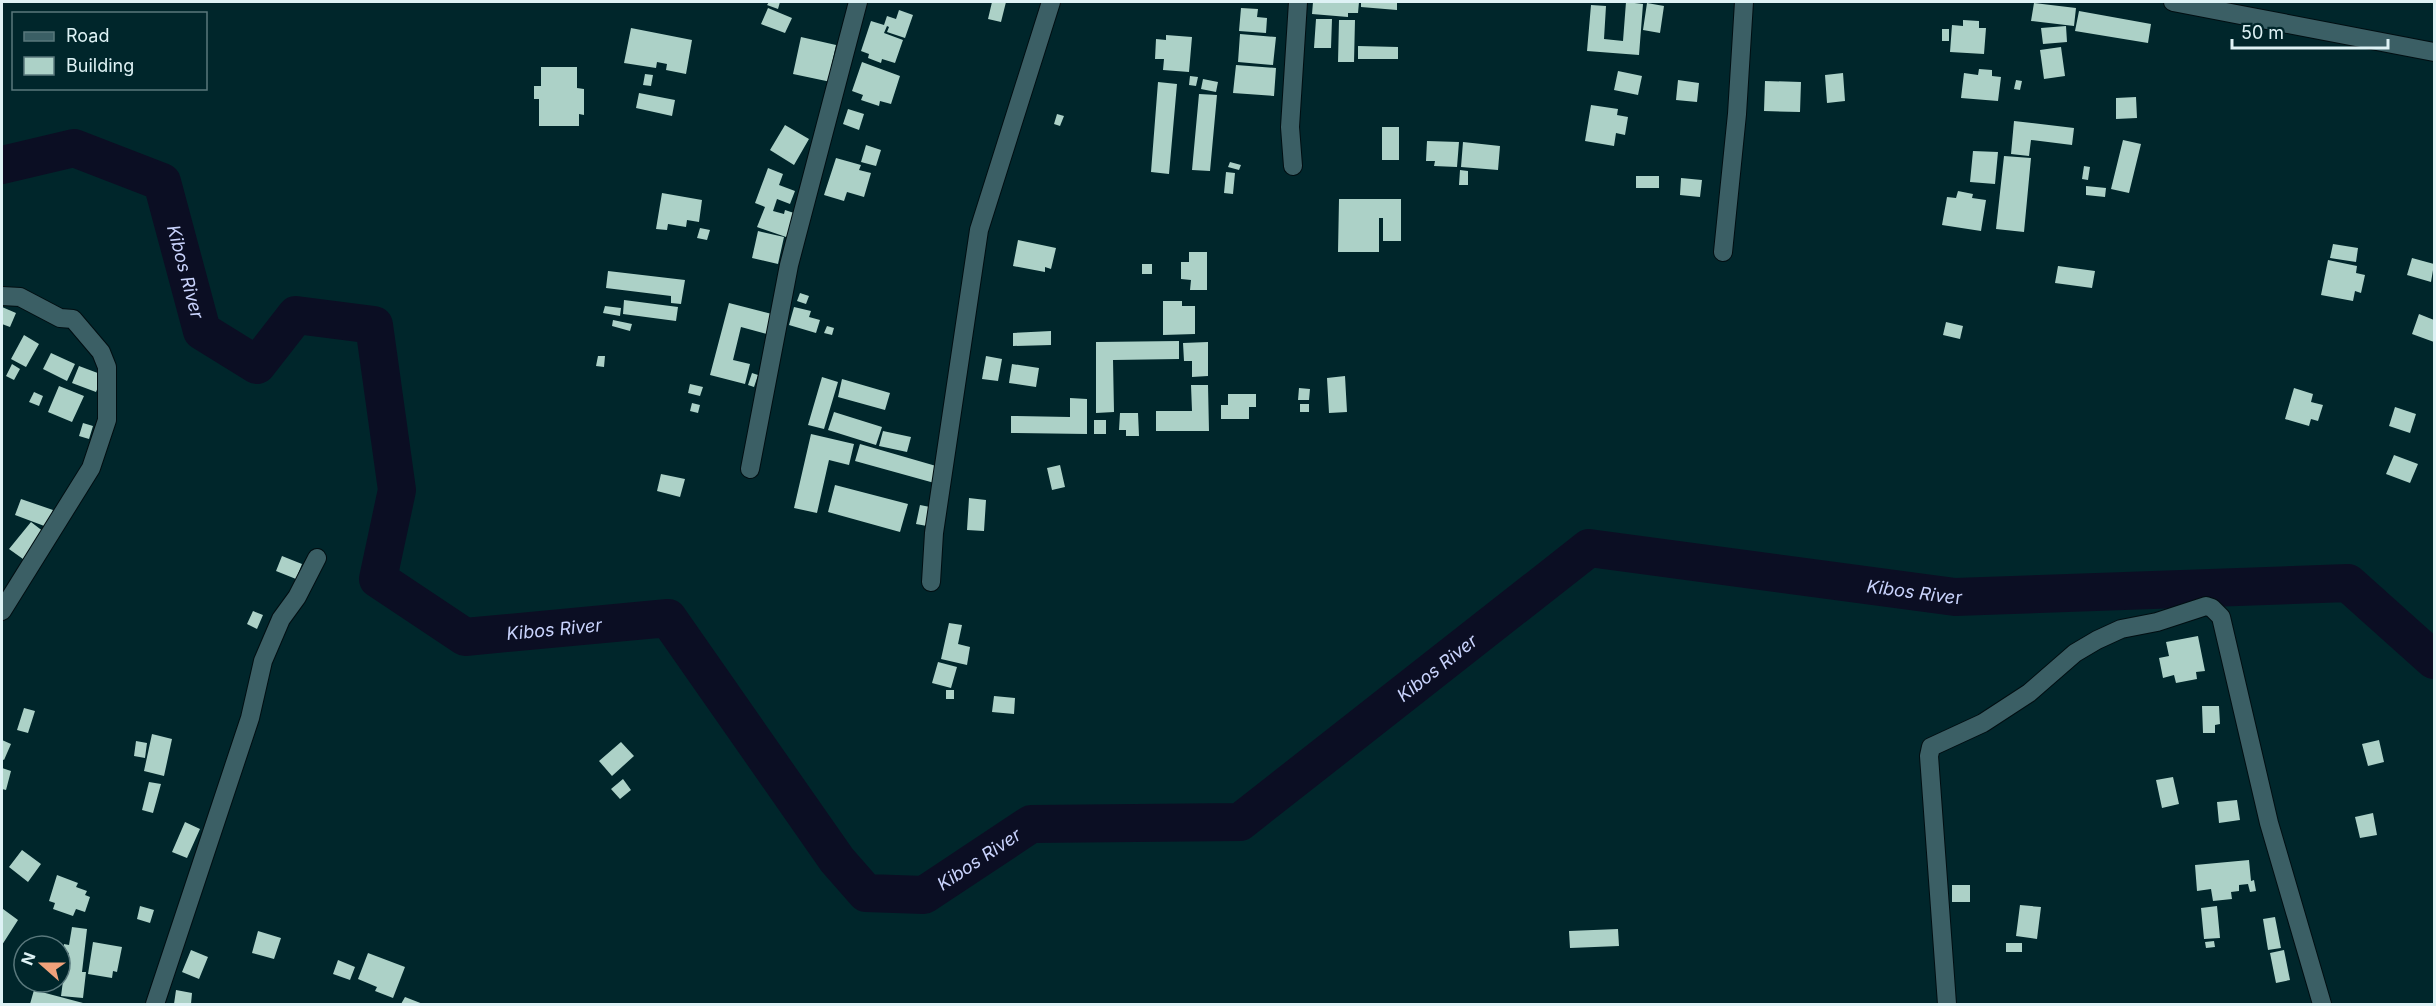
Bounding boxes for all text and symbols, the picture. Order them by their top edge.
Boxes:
legend [12,12,207,90]
scale bar [2232,12,2388,50]
text: 50 m [2241,22,2284,43]
text: Road [66,25,109,46]
text: Building [66,55,134,76]
water label: Kibos River [163,222,209,322]
water label: Kibos River [1865,575,1964,607]
water label: Kibos River [505,614,604,644]
water label: Kibos River [1392,629,1482,705]
water label: Kibos River [933,823,1025,894]
north arrow [12,934,72,994]
text: N [16,949,40,968]

